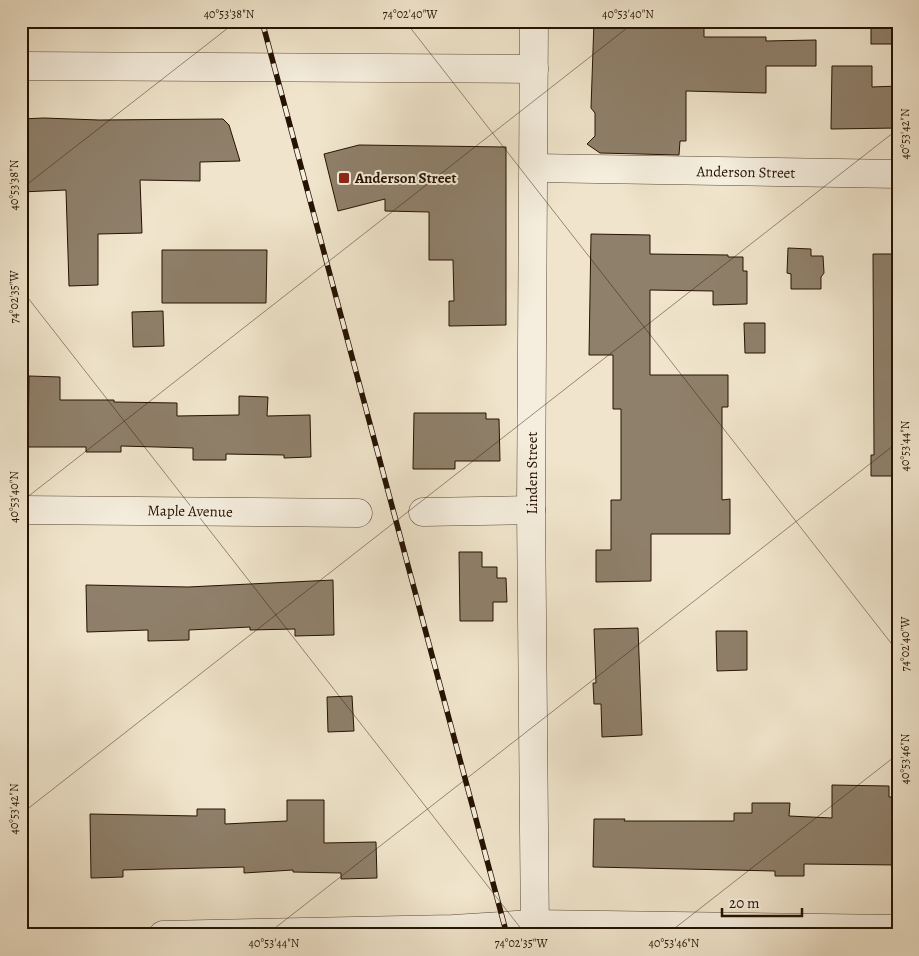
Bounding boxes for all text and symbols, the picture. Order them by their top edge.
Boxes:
text: 40°53'38"N [204,6,255,22]
text: 74°02'40"W [383,6,438,22]
text: 40°53'40"N [602,6,654,22]
text: 40°53'42"N [897,108,913,160]
text: 40°53'38"N [6,159,22,210]
street label: Anderson Street [695,161,796,183]
place label: Anderson Street [354,168,456,188]
marker: Anderson Street [337,171,351,185]
text: 74°02'35"W [6,270,22,324]
text: 40°53'44"N [897,420,913,471]
street label: Linden Street [522,431,542,514]
text: 40°53'40"N [6,471,22,523]
street label: Maple Avenue [147,500,233,522]
text: 74°02'40"W [897,616,913,671]
text: 40°53'46"N [897,733,913,784]
text: 40°53'42"N [6,783,22,835]
scale bar [722,886,802,918]
text: 20 m [729,893,760,913]
text: 40°53'44"N [249,935,300,951]
text: 74°02'35"W [494,935,548,951]
text: 40°53'46"N [649,935,700,951]

